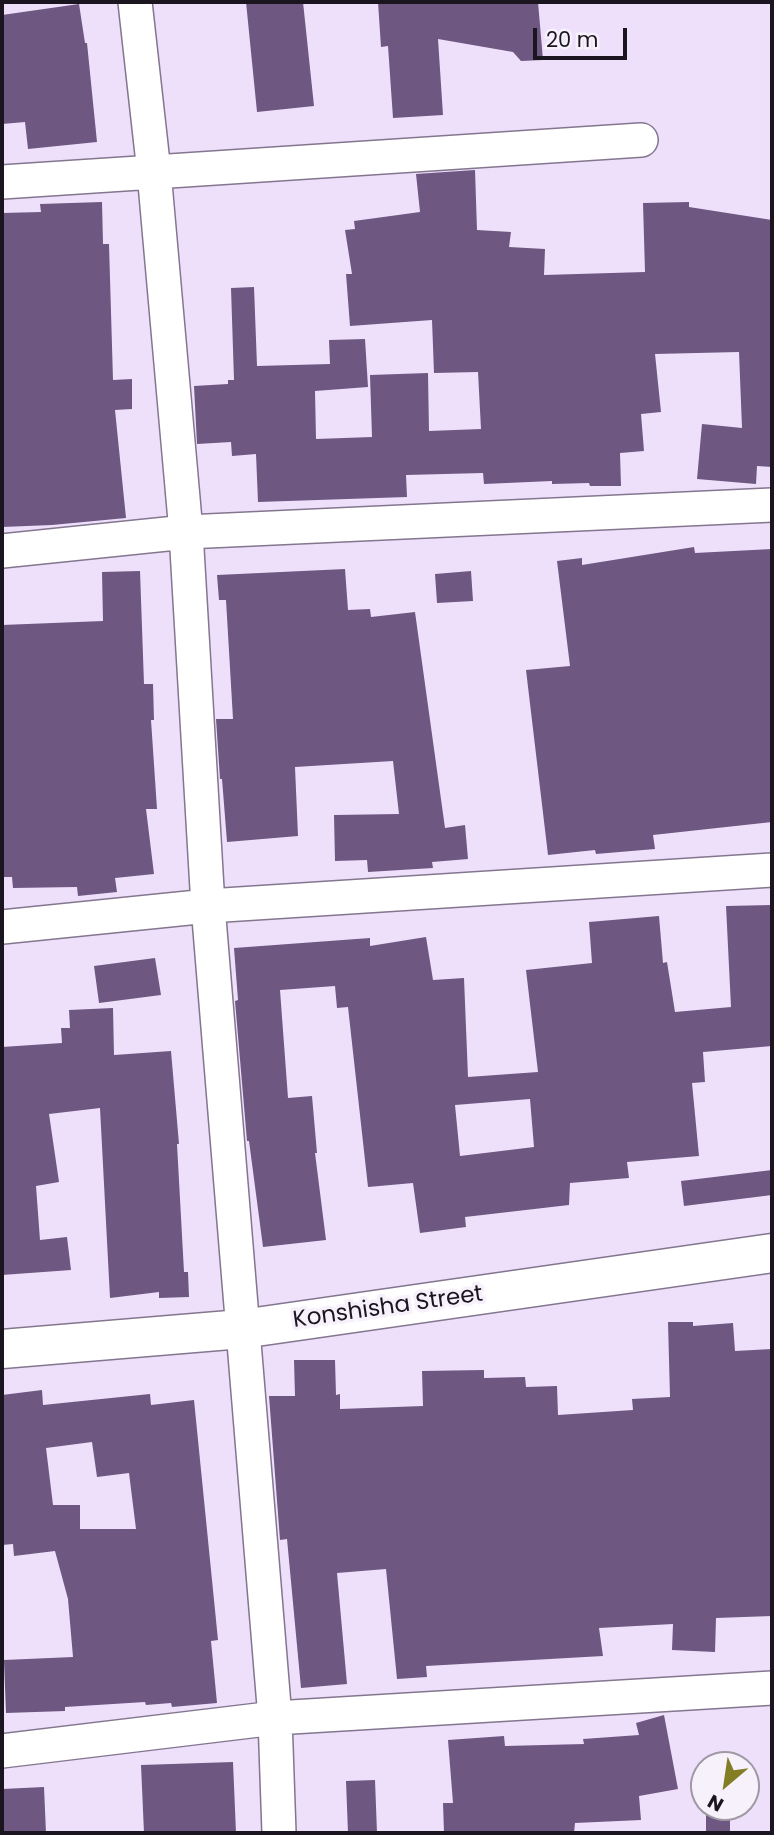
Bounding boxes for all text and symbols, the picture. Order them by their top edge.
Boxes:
scale bar [536,14,630,58]
text: 20 m [546,25,599,54]
street label: Konshisha Street [291,1281,485,1335]
north arrow [690,1751,760,1821]
text: N [703,1788,728,1818]

